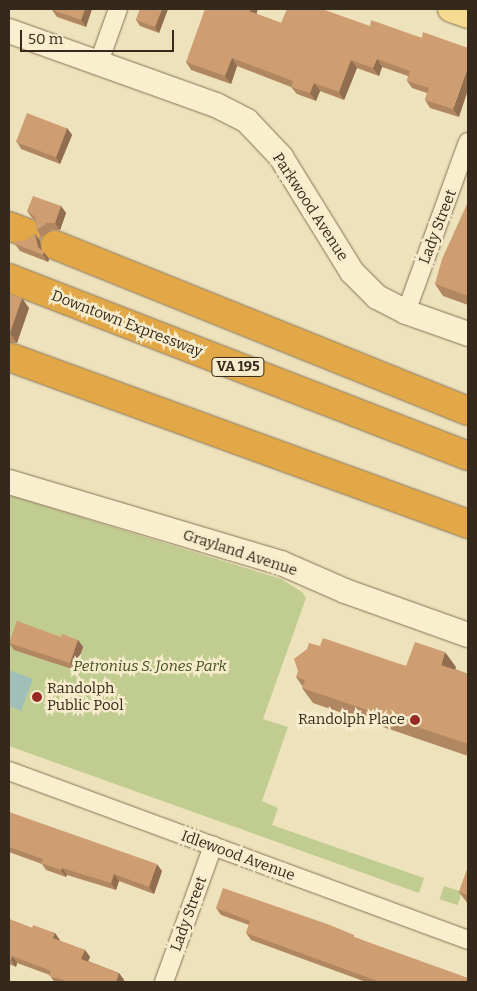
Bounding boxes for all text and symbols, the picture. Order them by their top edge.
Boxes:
scale bar [22,20,176,52]
text: 50 m [28,30,63,48]
street label: Parkwood Avenue [268,150,352,264]
street label: Lady Street [416,187,460,267]
street label: Downtown Expressway [49,287,205,361]
road number: VA 195 [210,356,266,378]
street label: Grayland Avenue [181,526,299,580]
park label: Petronius S. Jones Park [73,658,227,676]
place label: Randolph Public Pool [47,679,123,714]
marker: Randolph Public Pool [31,691,43,703]
place label: Randolph Place [298,711,405,729]
marker: Randolph Place [409,714,421,726]
street label: Idlewood Avenue [179,827,297,885]
street label: Lady Street [167,874,211,954]

